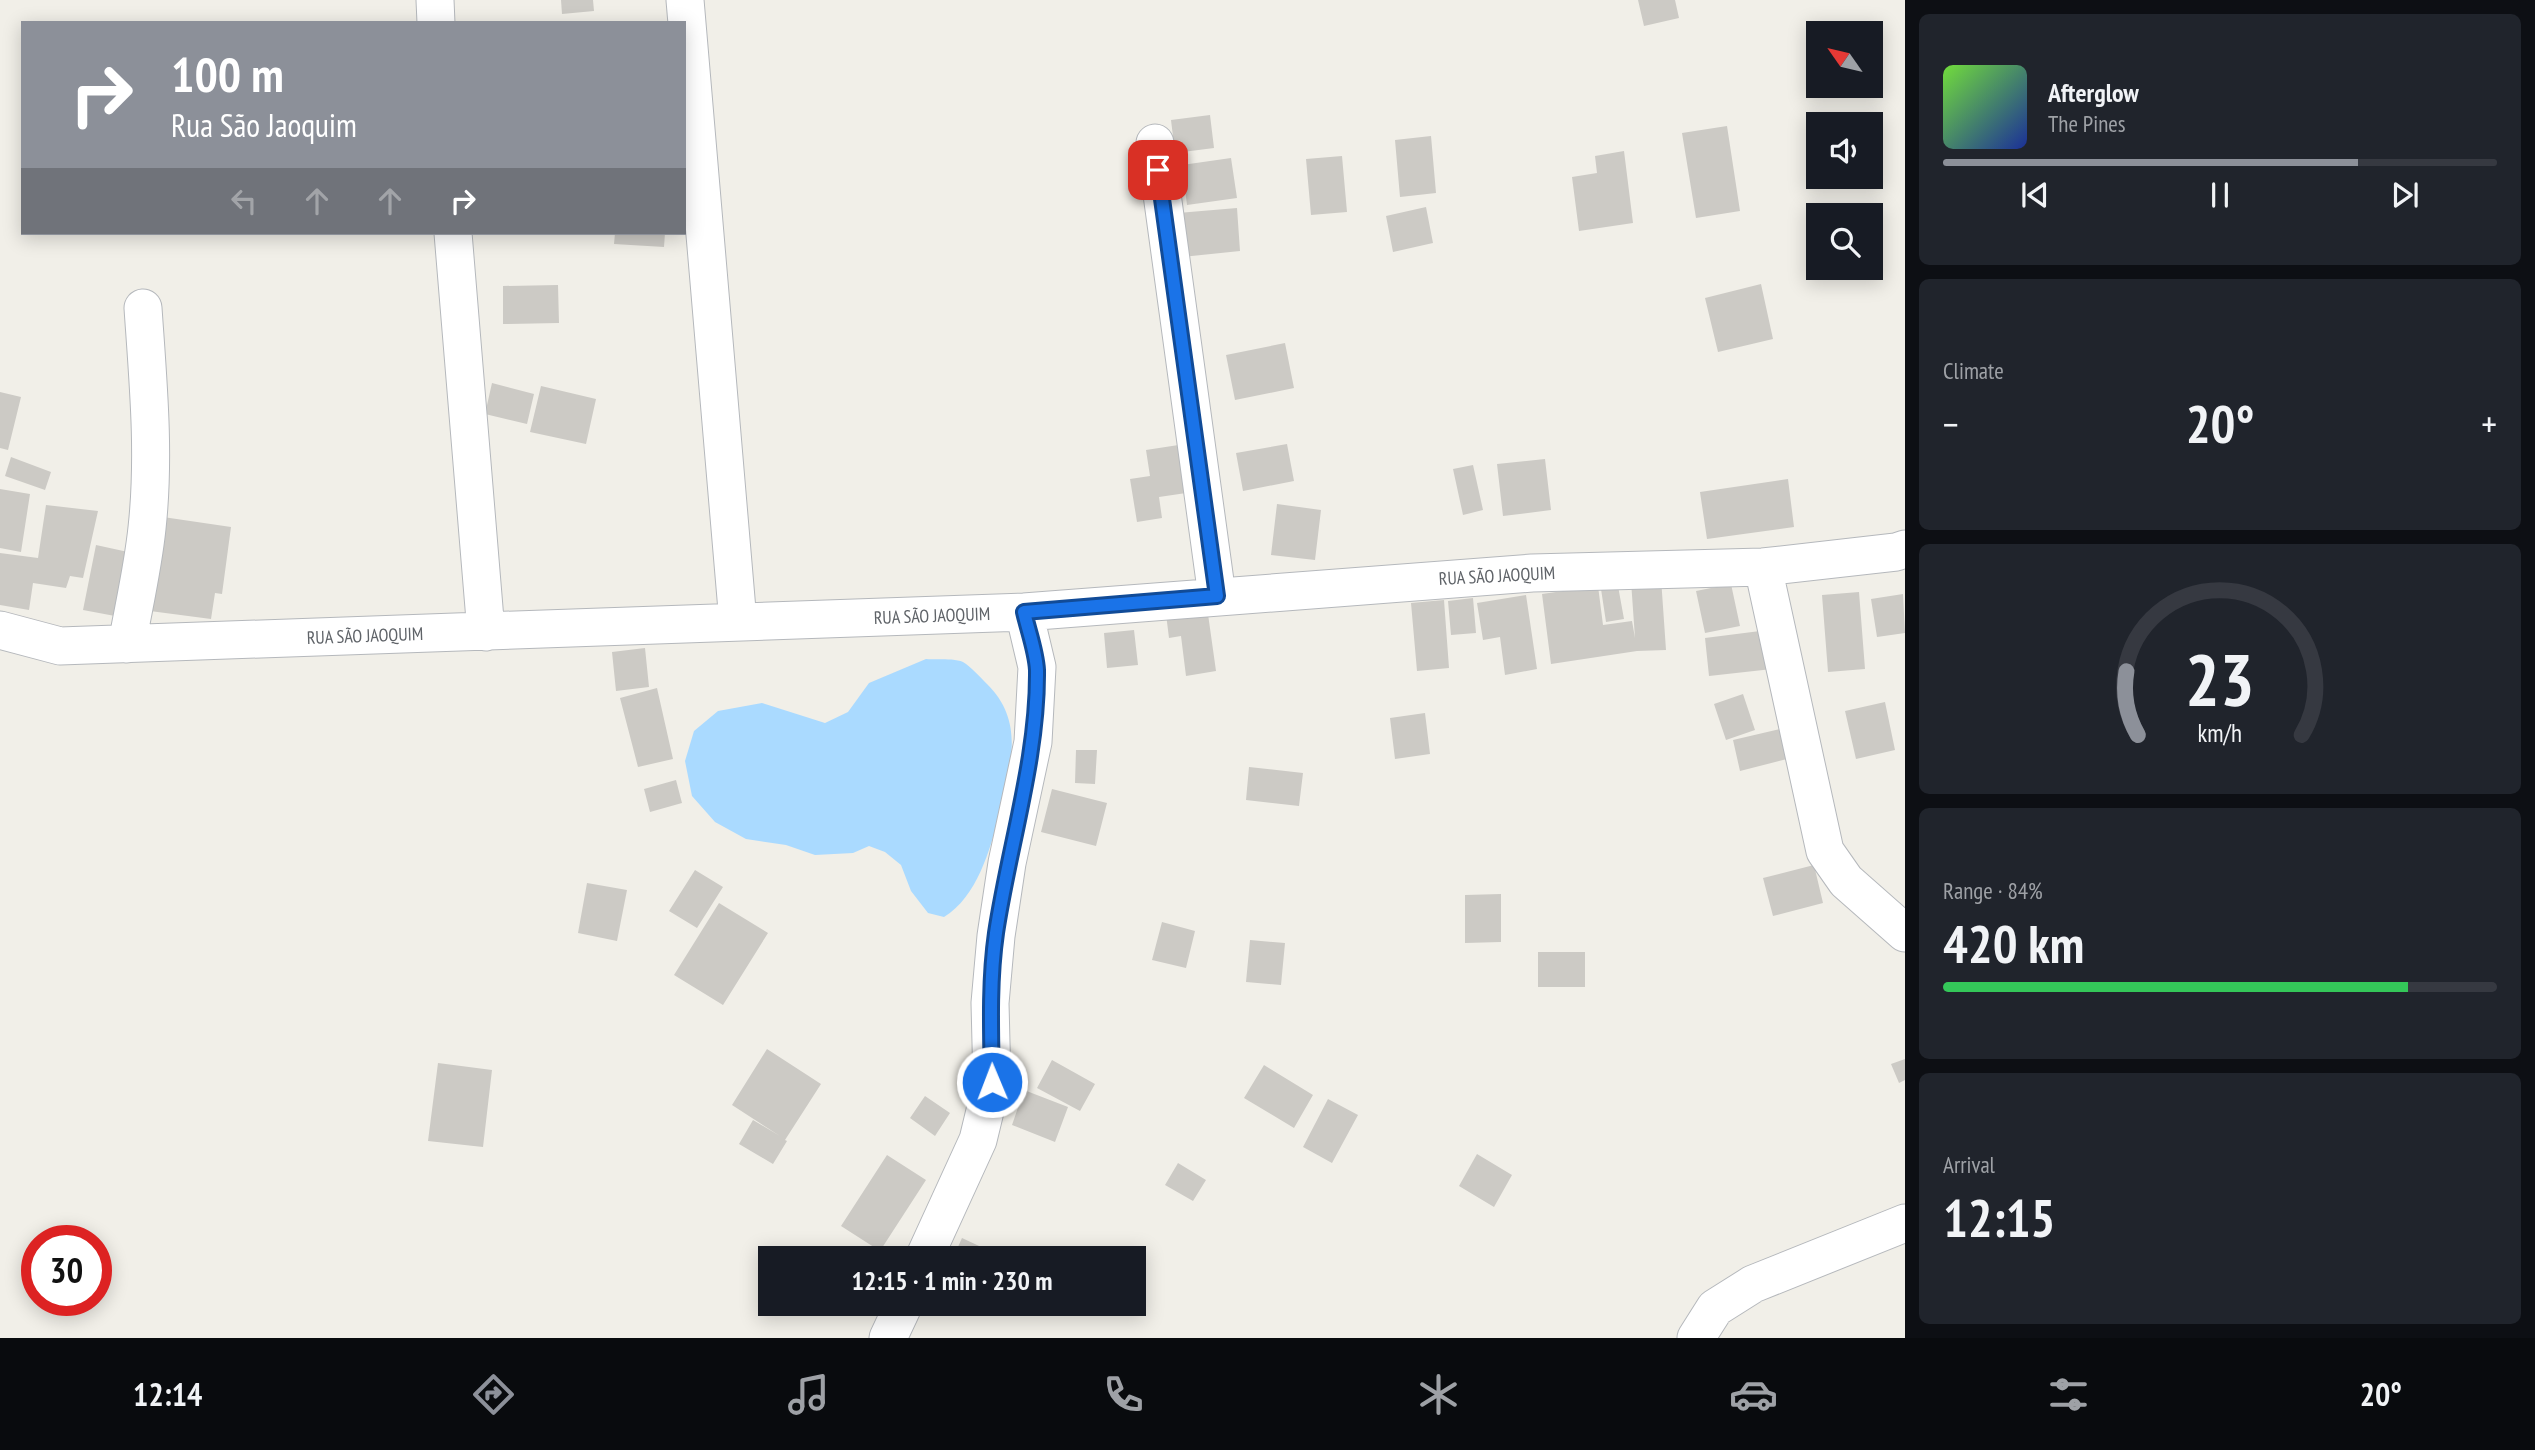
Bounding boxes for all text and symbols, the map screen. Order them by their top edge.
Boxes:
north arrow [1806,21,1883,98]
map controls [1806,21,1883,280]
text: 100 m [171,42,284,106]
icon: right [56,49,147,140]
text: Afterglow [2048,76,2139,109]
text: Rua São Jaoquim [171,104,357,146]
text: The Pines [2048,109,2126,138]
button: sound [1806,112,1883,189]
pin [1128,140,1188,200]
icon: arrive [1139,151,1177,189]
icon: previous [2016,176,2054,214]
icon: pause [2201,176,2239,214]
icon: next [2386,176,2424,214]
icon: left [225,182,263,220]
icon: ahead [298,182,336,220]
icon: ahead [371,182,409,220]
icon: right [444,182,482,220]
button: search [1806,203,1883,280]
text: Climate [1943,356,2004,385]
text: 20° [2186,390,2254,457]
text: − [1943,399,1959,448]
text: + [2481,399,2497,448]
street label: RUA SÃO JAOQUIM [1438,561,1556,590]
street label: RUA SÃO JAOQUIM [873,602,991,629]
street label: RUA SÃO JAOQUIM [306,622,424,649]
text: 23 [2185,631,2255,725]
text: km/h [2198,717,2242,749]
text: Range · 84% [1943,876,2043,905]
text: 420 km [1943,910,2084,977]
position arrow [955,1045,1029,1119]
text: Arrival [1943,1150,1995,1179]
text: 12:15 [1943,1184,2055,1251]
speed limit sign: 30 [21,1225,112,1316]
text: 12:15 · 1 min · 230 m [852,1264,1052,1297]
icon: directions [469,1370,518,1419]
icon: music [784,1370,833,1419]
icon: phone [1099,1370,1148,1419]
icon: climate [1414,1370,1463,1419]
icon: car [1729,1370,1778,1419]
icon: filters [2044,1370,2093,1419]
text: 12:14 [133,1373,202,1415]
text: 20° [2360,1373,2402,1415]

